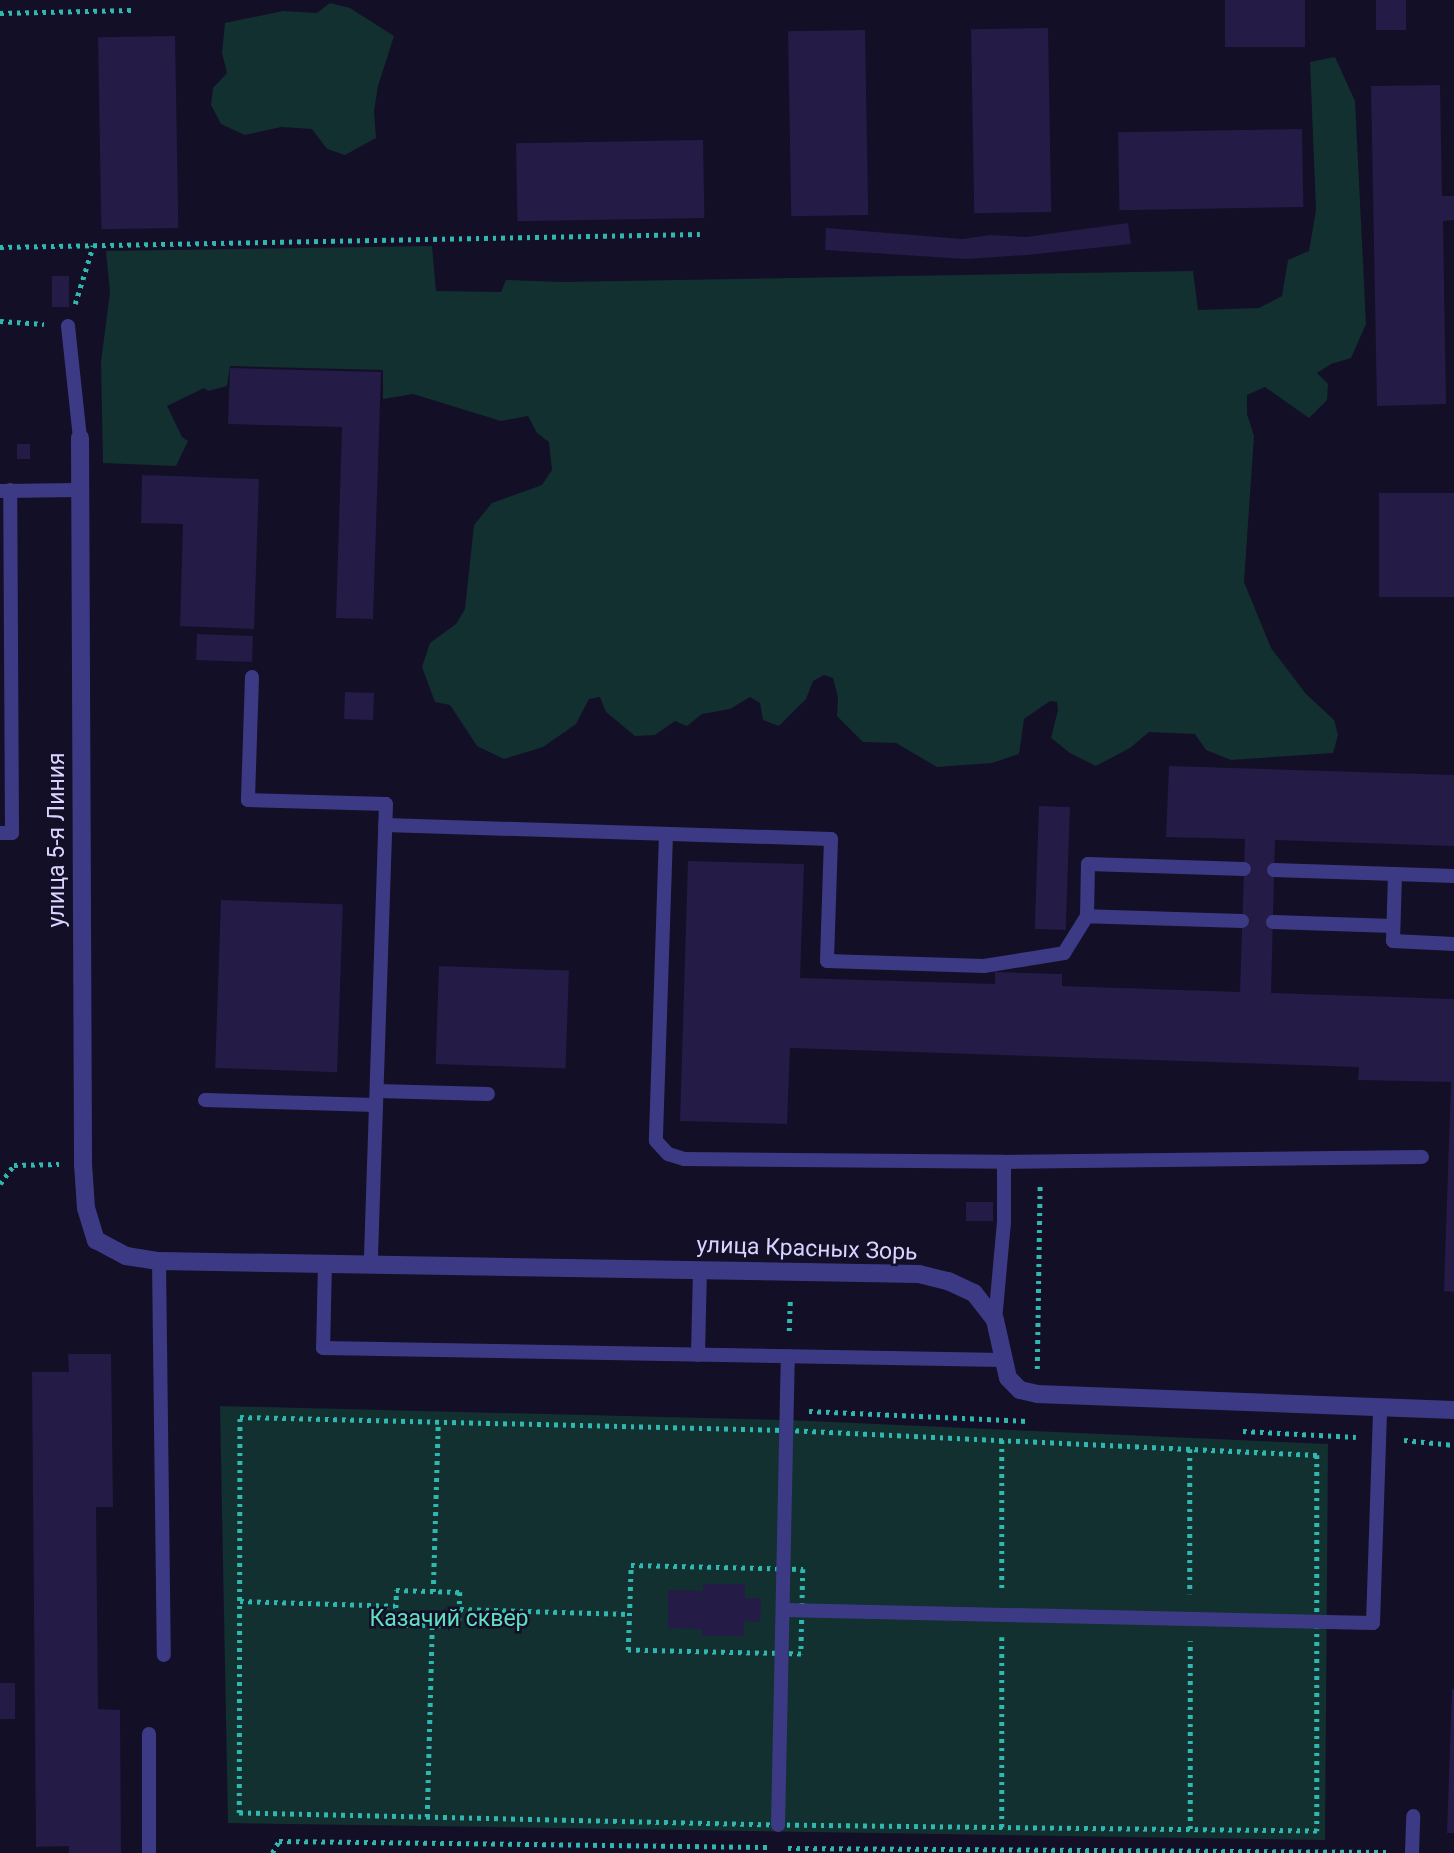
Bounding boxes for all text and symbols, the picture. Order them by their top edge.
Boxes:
street label: улица 5-я Линия [43,752,71,928]
street label: улица Красных Зорь [696,1231,918,1267]
park label: Казачий сквер [370,1605,528,1633]

